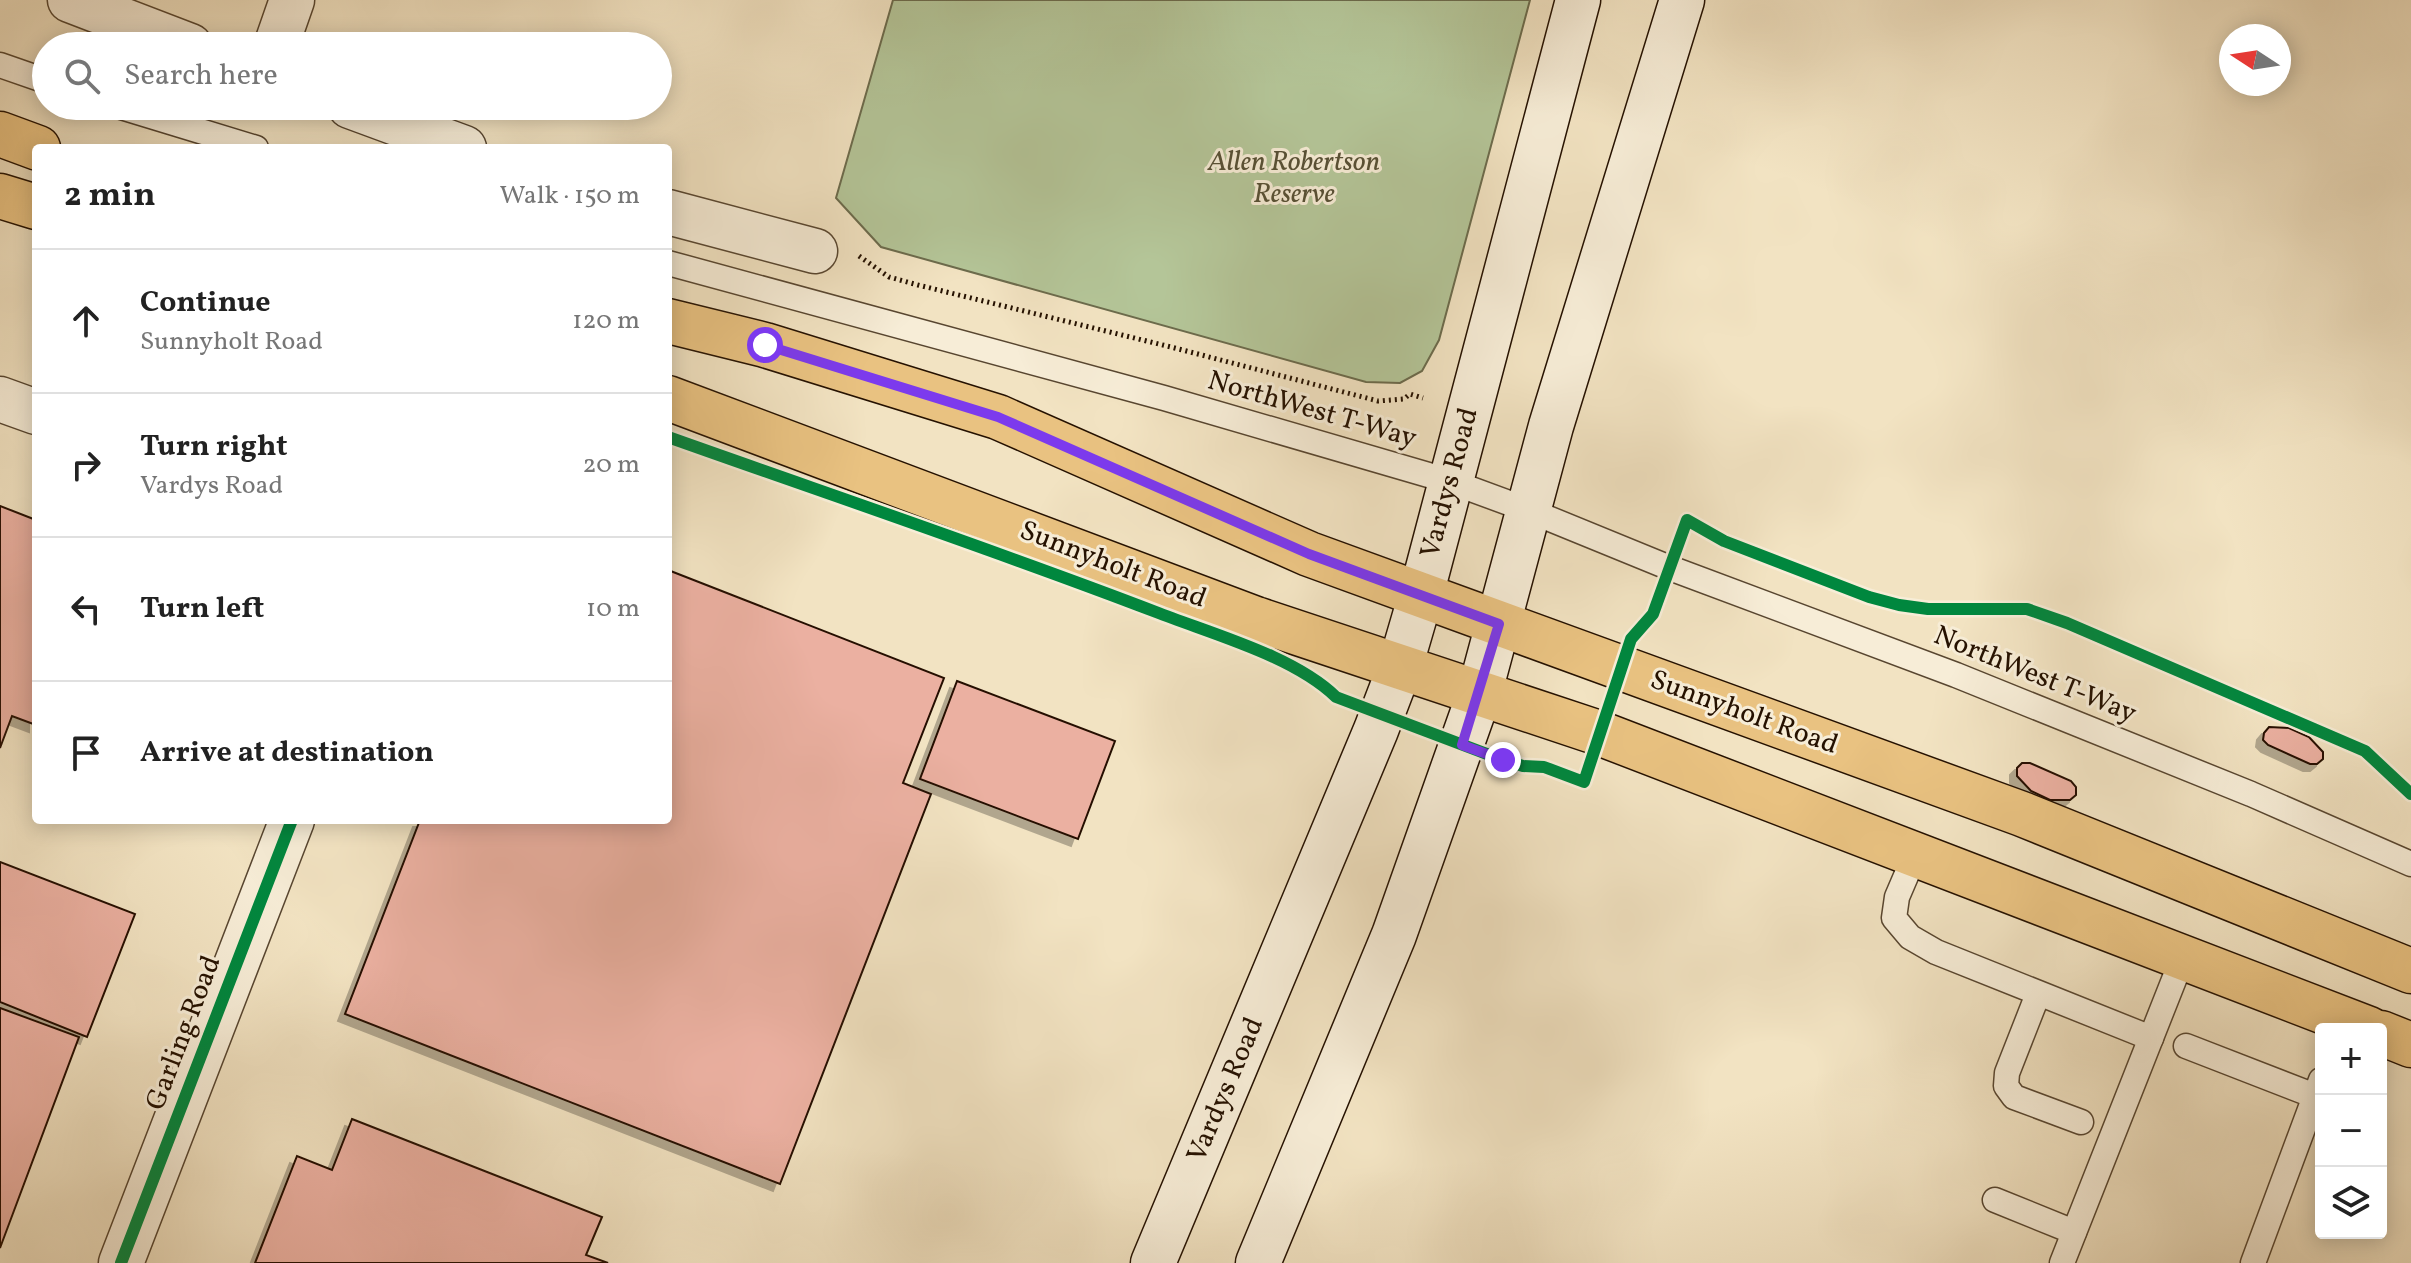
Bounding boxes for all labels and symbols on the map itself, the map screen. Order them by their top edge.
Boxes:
north arrow [2219,24,2291,96]
park label: Allen Robertson Reserve [1207,143,1380,214]
route start [747,327,783,363]
street label: NorthWest T-Way [1203,362,1421,458]
street label: Vardys Road [1411,404,1489,562]
street label: Sunnyholt Road [1014,511,1212,619]
street label: NorthWest T-Way [1928,617,2142,733]
street label: Sunnyholt Road [1645,661,1843,765]
route end [1485,742,1521,778]
street label: Garling Road [137,950,231,1116]
street label: Vardys Road [1178,1011,1274,1169]

